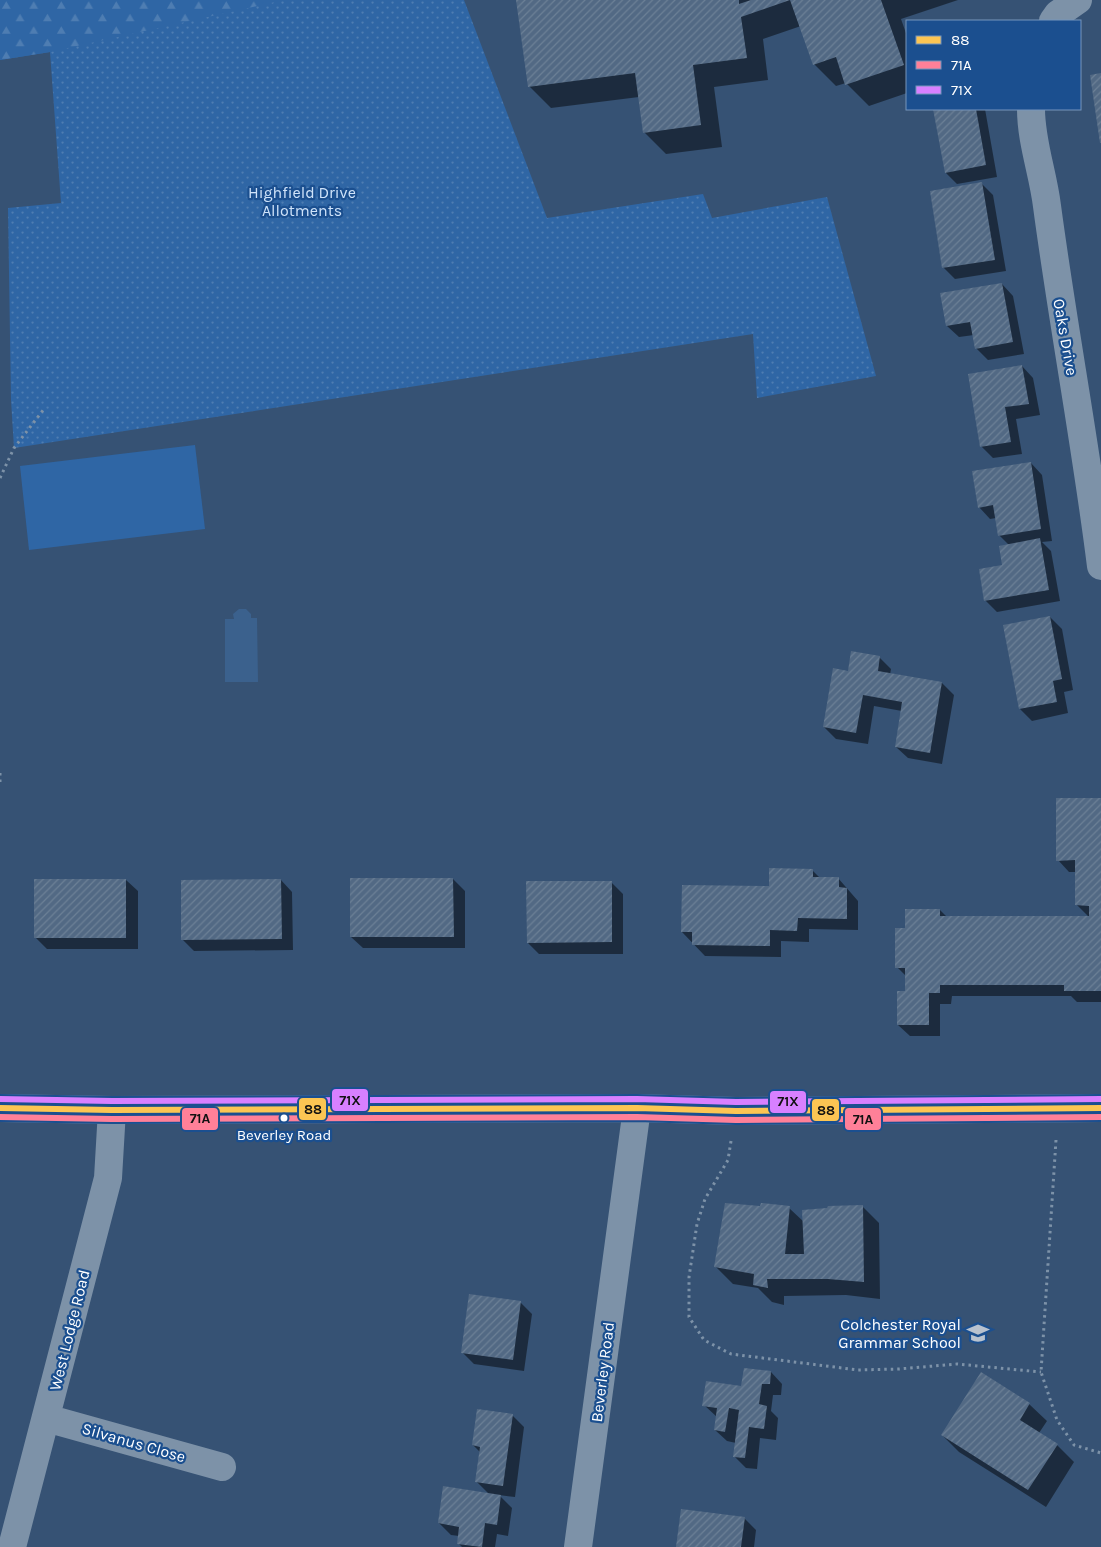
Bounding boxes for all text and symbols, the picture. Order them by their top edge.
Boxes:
legend [906,20,1081,110]
text: 88 [951,31,969,49]
text: 71A [951,56,972,74]
text: 71X [951,81,973,99]
park label: Highfield Drive Allotments [248,183,356,220]
street label: Oaks Drive [1049,297,1082,377]
line badge: 71X [331,1088,369,1112]
line badge: 71X [769,1090,807,1114]
text: 71X [339,1092,361,1109]
text: 71X [777,1093,799,1110]
line badge: 88 [298,1097,327,1121]
line badge: 88 [811,1098,840,1122]
text: 88 [304,1101,322,1118]
text: 88 [817,1102,835,1119]
line badge: 71A [181,1107,219,1131]
line badge: 71A [844,1107,882,1131]
text: 71A [190,1110,211,1127]
text: 71A [853,1111,874,1128]
marker: Beverley Road [279,1113,289,1123]
place label: Beverley Road [237,1126,331,1144]
street label: West Lodge Road [45,1268,94,1392]
place label: Colchester Royal Grammar School [838,1315,961,1352]
school or university icon: Colchester Royal Grammar School [965,1320,991,1346]
street label: Beverley Road [587,1321,618,1423]
street label: Silvanus Close [80,1419,188,1466]

